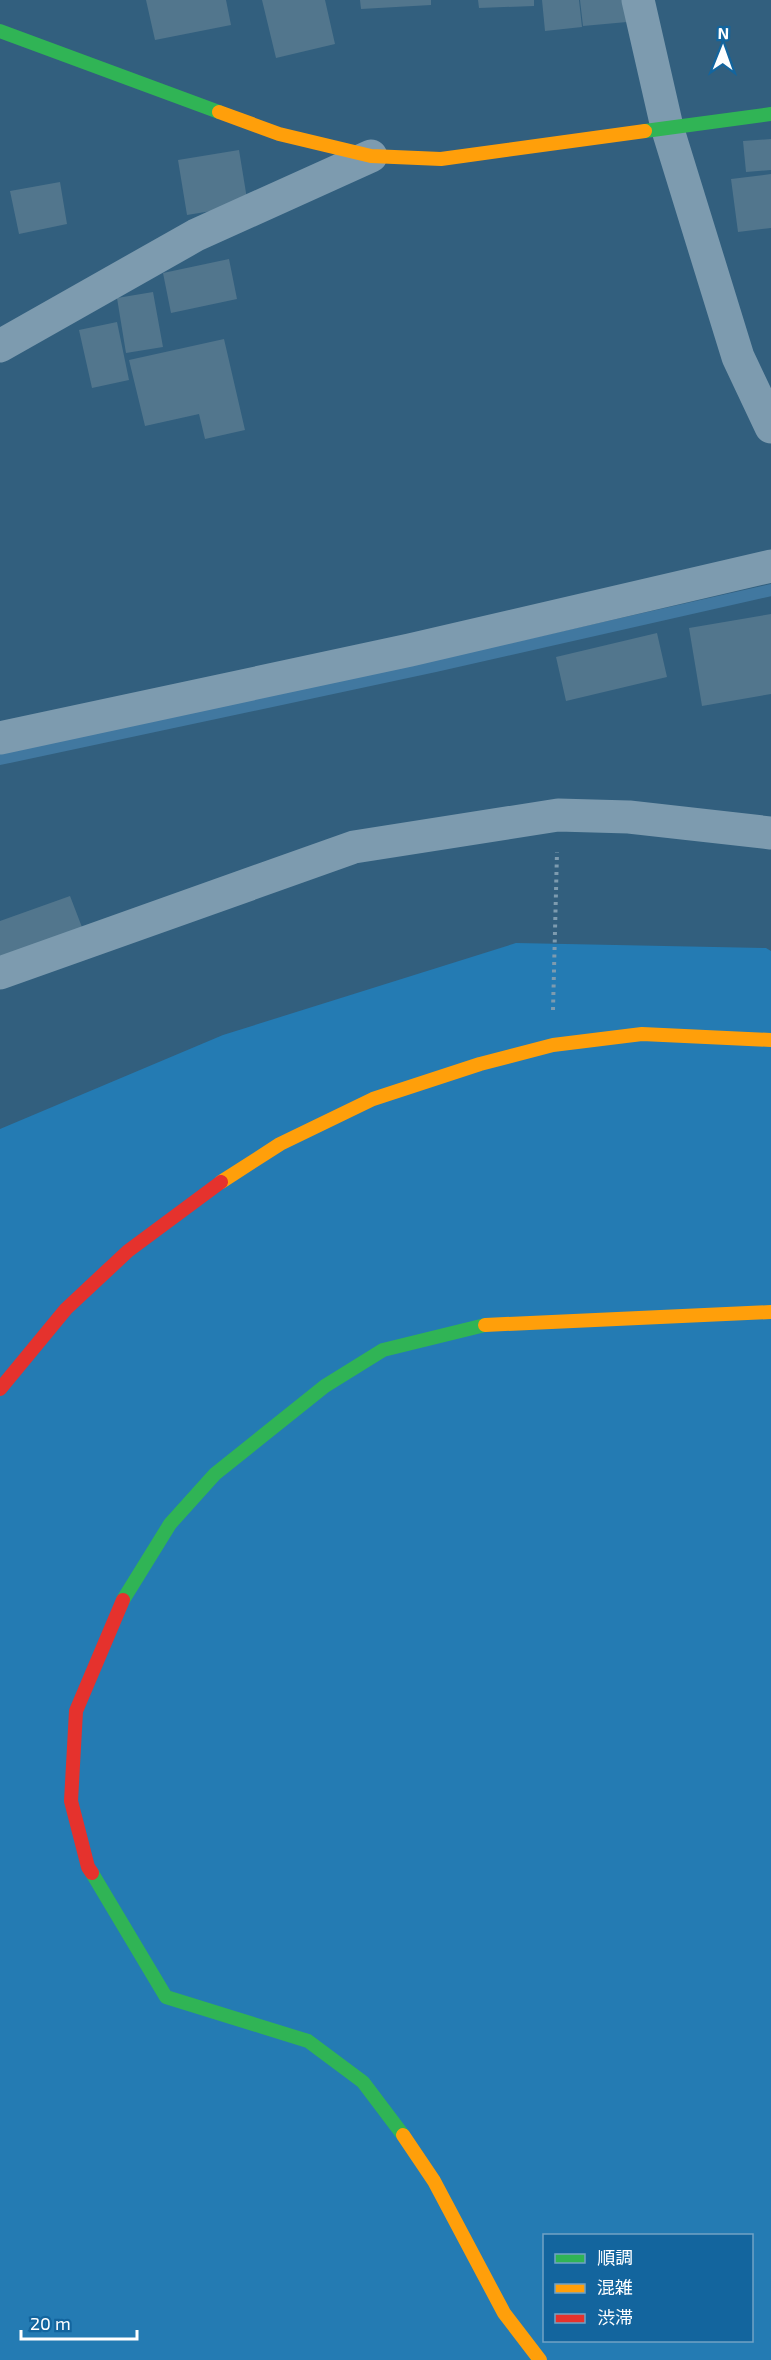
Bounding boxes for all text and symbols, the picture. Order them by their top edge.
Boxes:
north arrow [693,18,753,78]
text: N [717,23,729,42]
legend [543,2234,753,2342]
text: 順調 [597,2246,633,2268]
text: 混雑 [597,2276,633,2298]
scale bar [21,2303,136,2341]
text: 渋滞 [597,2306,633,2328]
text: 20 m [30,2312,71,2334]

